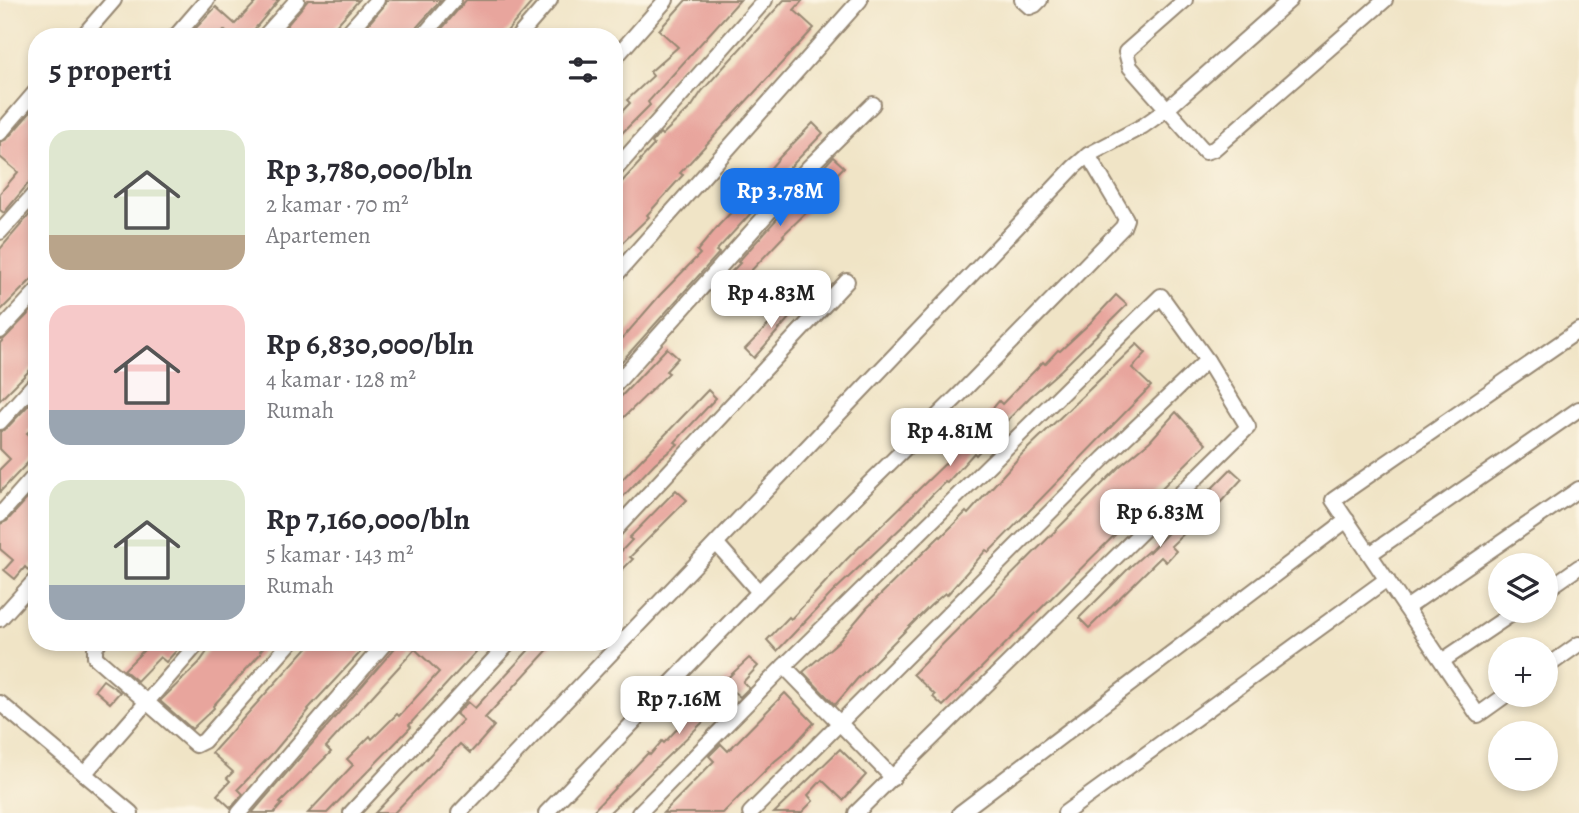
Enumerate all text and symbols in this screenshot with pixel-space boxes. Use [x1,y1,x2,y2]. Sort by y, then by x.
text: 5 properti [49,50,172,90]
icon: filters [564,51,602,89]
text: Rp 3,780,000/bln [266,149,473,189]
icon: home [105,158,189,242]
pin: Rp 3.78M [708,168,852,228]
text: Rp 3.78M [736,175,824,206]
text: 2 kamar · 70 m² [266,189,409,220]
text: Apartemen [266,220,371,251]
pin: Rp 4.83M [699,270,843,330]
text: Rp 4.83M [727,277,815,308]
text: Rp 6,830,000/bln [266,324,474,364]
icon: home [105,333,189,417]
text: 4 kamar · 128 m² [266,364,416,395]
text: Rumah [266,395,334,426]
pin: Rp 4.81M [878,408,1022,468]
text: Rp 4.81M [907,415,993,446]
pin: Rp 6.83M [1088,490,1232,549]
text: Rp 6.83M [1116,496,1204,527]
text: Rp 7,160,000/bln [266,499,470,539]
icon: home [105,508,189,592]
text: 5 kamar · 143 m² [266,539,414,570]
map controls [1488,553,1558,791]
button: layers [1488,553,1558,623]
text: Rumah [266,570,334,601]
button: + [1488,637,1558,707]
pin: Rp 7.16M [607,676,751,736]
text: Rp 7.16M [636,683,722,714]
button: − [1488,721,1558,791]

